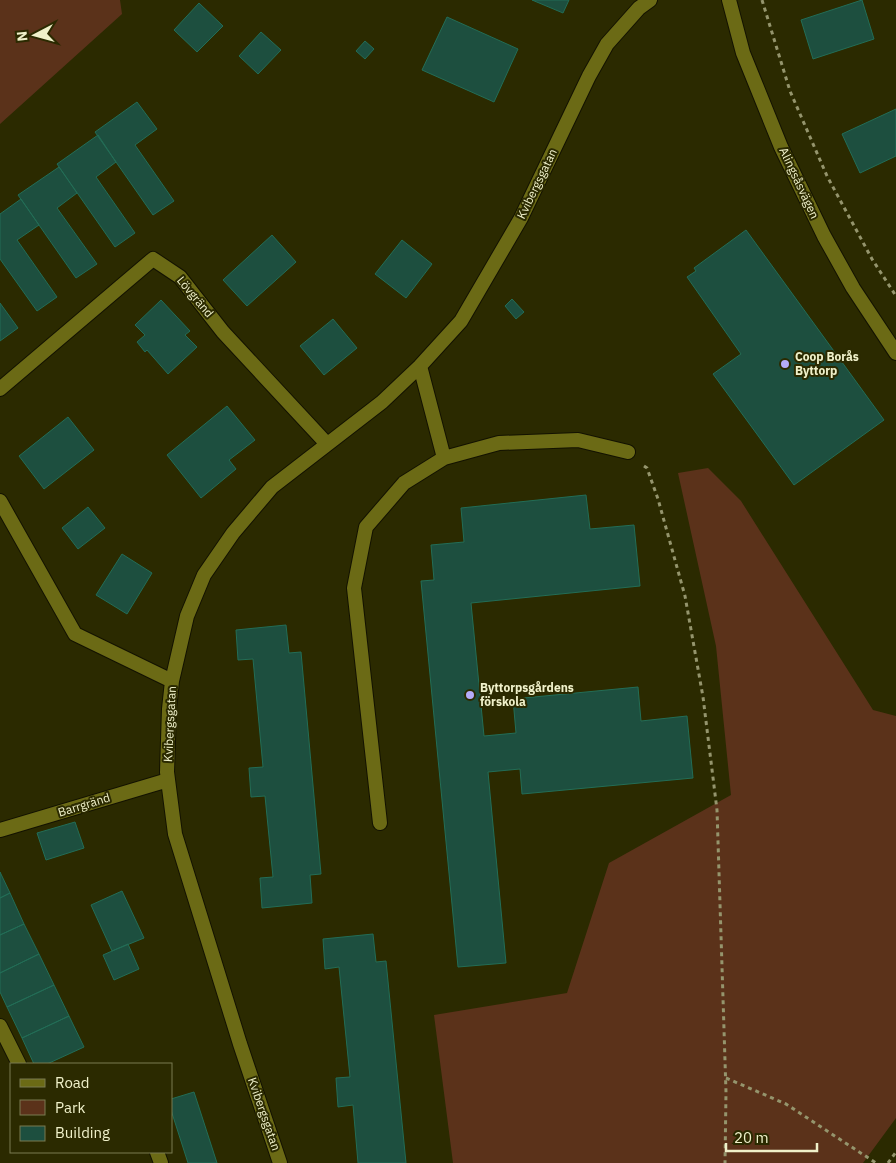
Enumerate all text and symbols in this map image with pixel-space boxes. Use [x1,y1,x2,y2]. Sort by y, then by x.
north arrow [10,10,60,60]
text: N [13,30,32,42]
street label: Alingsåsvägen [776,145,823,221]
street label: Kvibergsgatan [513,146,560,221]
street label: Lövgränd [174,273,217,320]
place label: Coop Borås Byttorp [795,349,859,378]
marker: Coop Borås Byttorp [779,358,791,370]
place label: Byttorpsgårdens förskola [480,680,574,709]
street label: Kvibergsgatan [160,685,179,762]
marker: Byttorpsgårdens förskola [464,689,476,701]
street label: Barrgränd [56,790,112,820]
legend [10,1063,172,1153]
text: Road [55,1073,90,1092]
street label: Kvibergsgatan [245,1075,284,1152]
text: Park [55,1098,85,1117]
scale bar [726,1120,817,1152]
text: Building [55,1123,110,1142]
text: 20 m [734,1128,769,1147]

